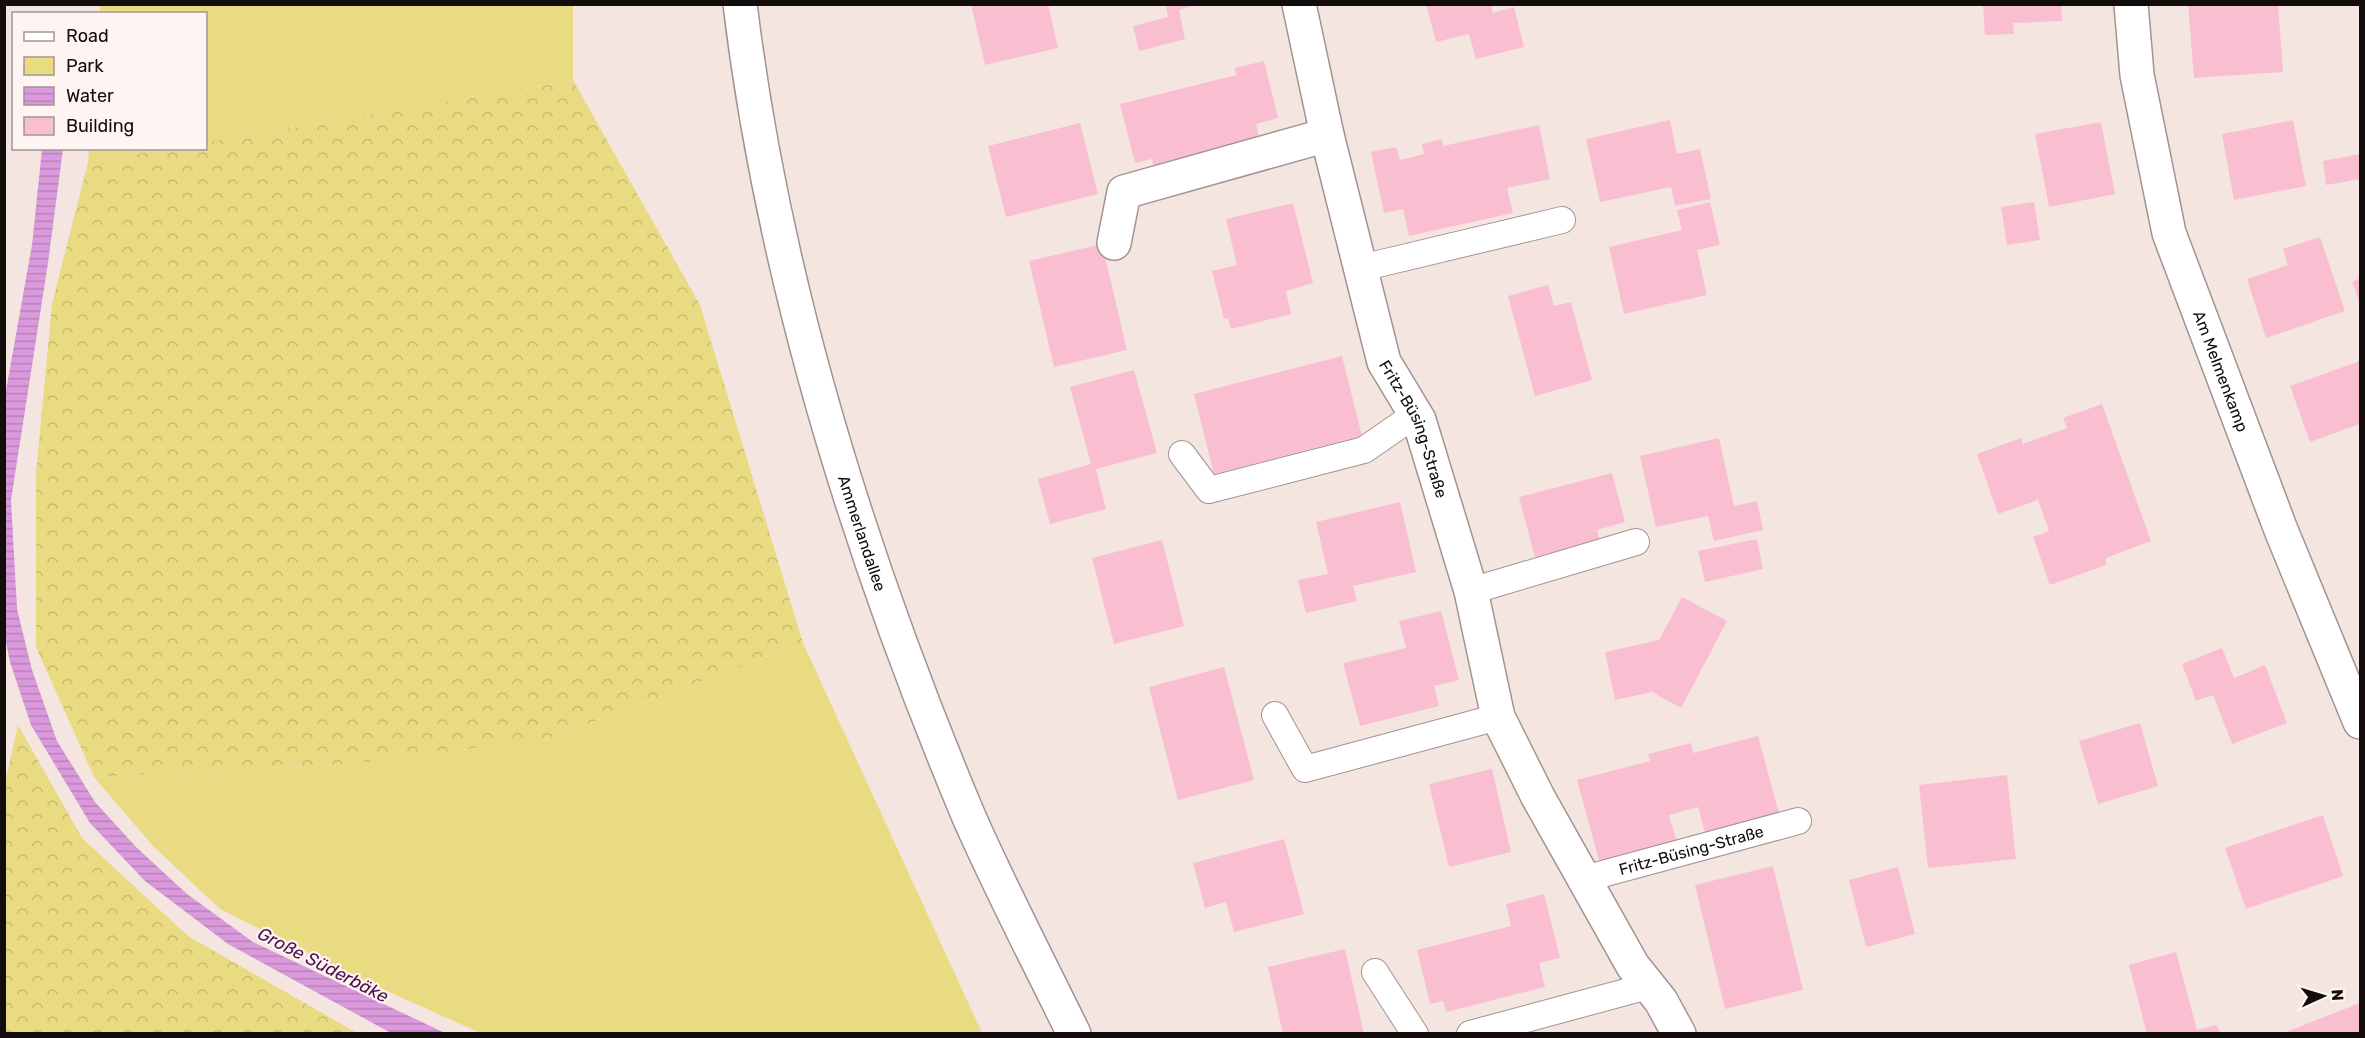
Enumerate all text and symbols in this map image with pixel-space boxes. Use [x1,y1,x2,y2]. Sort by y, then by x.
legend [12,12,207,150]
text: Road [66,25,109,47]
text: Park [66,55,104,77]
text: Water [66,85,114,107]
text: Building [66,115,134,137]
street label: Am Melmenkamp [2189,308,2252,435]
street label: Fritz-Büsing-Straße [1375,357,1451,500]
street label: Ammerlandallee [834,473,890,594]
street label: Fritz-Büsing-Straße [1617,822,1766,879]
water label: Große Süderbäke [254,922,392,1008]
north arrow [2293,966,2353,1026]
text: N [2328,989,2347,1001]

